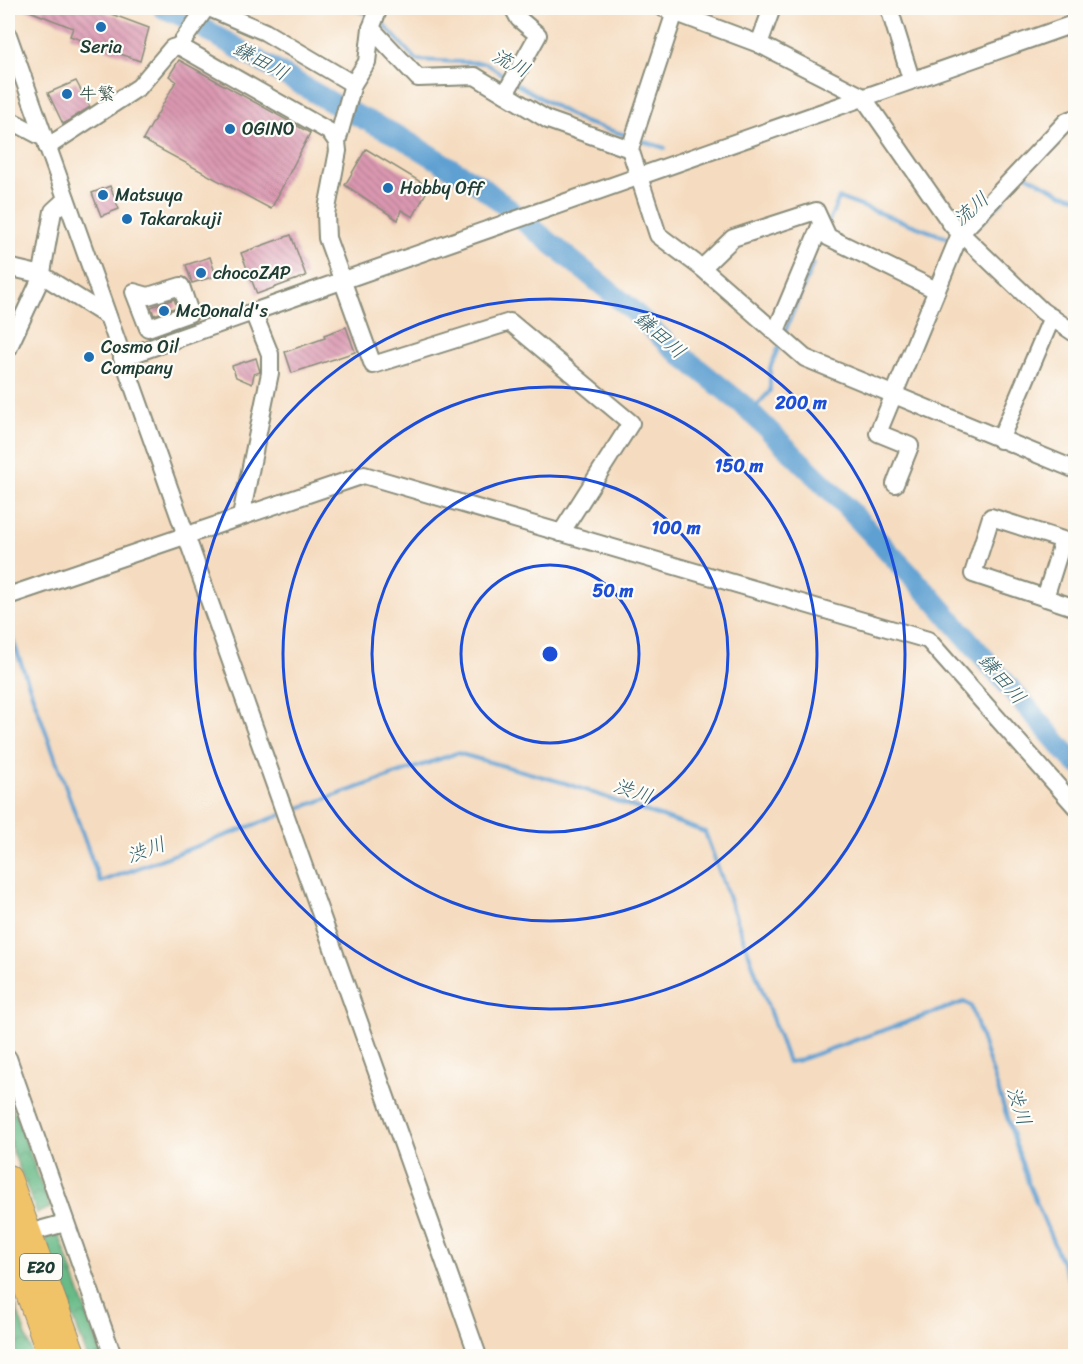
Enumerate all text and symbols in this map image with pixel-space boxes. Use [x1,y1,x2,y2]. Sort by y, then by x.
marker: Seria [94,20,108,34]
place label: Seria [80,31,122,63]
water label: 鎌田川 [226,31,296,91]
water label: 流川 [485,38,537,88]
place label: 牛繁 [79,78,115,110]
marker: 牛繁 [60,87,74,101]
place label: OGINO [242,113,295,145]
marker: OGINO [223,122,237,136]
place label: Hobby Off [400,172,486,204]
place label: Matsuya [115,179,183,211]
marker: Hobby Off [381,181,395,195]
water label: 流川 [944,183,998,235]
marker: Matsuya [96,188,110,202]
place label: Takarakuji [139,203,222,235]
marker: Takarakuji [120,212,134,226]
place label: chocoZAP [213,257,291,289]
marker: chocoZAP [194,266,208,280]
place label: McDonald's [176,295,269,327]
water label: 鎌田川 [626,302,694,368]
marker: McDonald's [157,304,171,318]
place label: Cosmo Oil Company [101,331,180,384]
marker: Cosmo Oil Company [82,350,96,364]
text: 200 m [774,387,827,419]
text: 150 m [715,450,763,482]
text: 100 m [652,512,701,544]
text: 50 m [593,575,634,607]
centre of rings [540,644,560,664]
water label: 鎌田川 [969,645,1035,713]
water label: 渋川 [608,768,658,814]
water label: 渋川 [121,827,171,873]
water label: 渋川 [996,1082,1042,1130]
road number: E20 [20,1254,62,1280]

